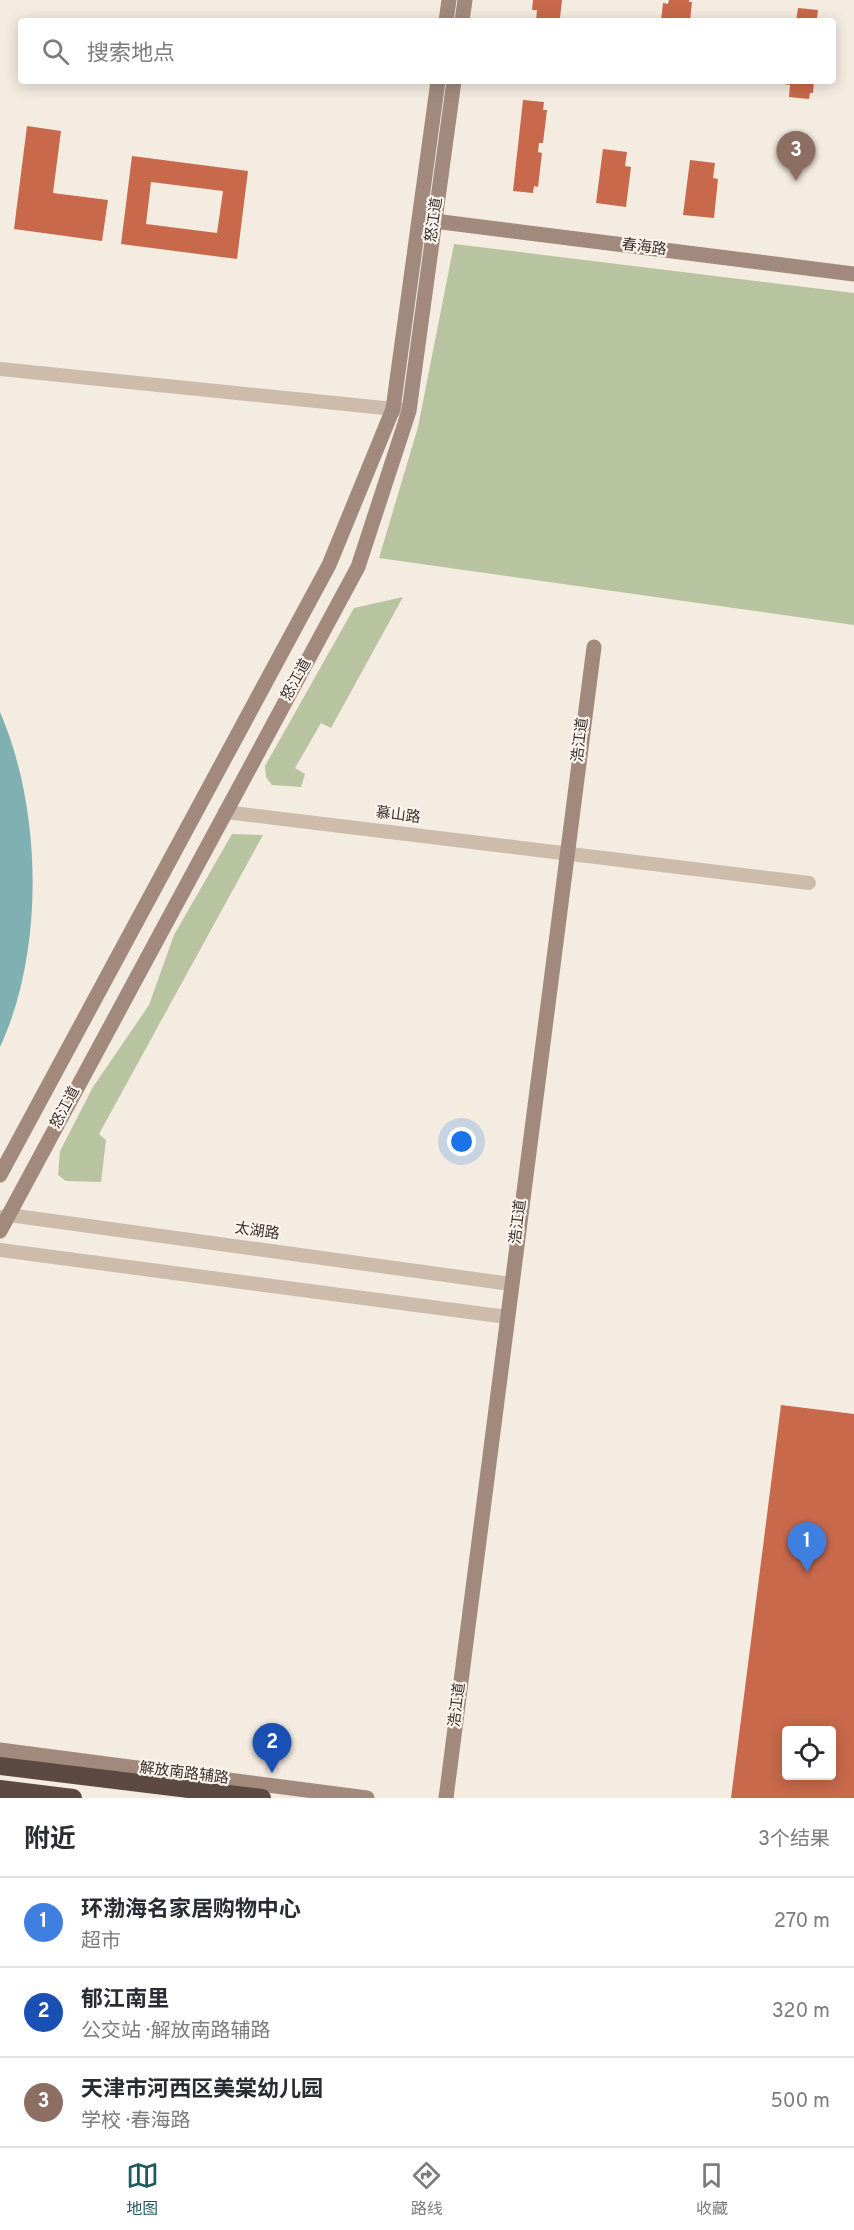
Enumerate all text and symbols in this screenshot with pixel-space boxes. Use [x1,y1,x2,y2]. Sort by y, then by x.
search box [18,18,836,84]
icon: search [39,35,72,68]
text: 搜索地点 [87,41,175,68]
pin: 3 [776,132,816,181]
street label: 怒江道 [422,196,448,244]
street label: 春海路 [621,236,667,260]
street label: 怒江道 [278,656,316,704]
street label: 浩江道 [569,717,593,763]
street label: 慕山路 [375,804,421,828]
street label: 怒江道 [47,1084,85,1132]
your location [447,1127,476,1156]
street label: 浩江道 [507,1199,531,1245]
street label: 太湖路 [233,1219,281,1245]
pin: 1 [788,1522,826,1572]
street label: 浩江道 [446,1682,470,1728]
pin: 2 [252,1724,292,1773]
map controls [782,1726,836,1780]
button: locate [782,1726,836,1780]
street label: 解放南路辅路 [138,1759,230,1789]
text: 附近 [24,1824,76,1857]
text: 3个结果 [758,1827,830,1853]
text: 环渤海名家居购物中心 [81,1897,301,1924]
text: 1 [40,1909,48,1935]
text: 270 m [774,1909,830,1935]
text: 超市 [81,1929,121,1955]
text: 郁江南里 [81,1987,169,2014]
text: 2 [37,1999,50,2025]
text: 320 m [772,1999,830,2025]
text: 公交站 · 解放南路辅路 [81,2019,270,2045]
text: 天津市河西区美棠幼儿园 [81,2077,323,2104]
text: 3 [38,2089,50,2115]
text: 500 m [770,2089,830,2115]
text: 学校 · 春海路 [81,2109,190,2135]
tab: 地图 [126,2159,159,2220]
tab: 路线 [410,2159,443,2220]
tab: 收藏 [695,2159,728,2220]

